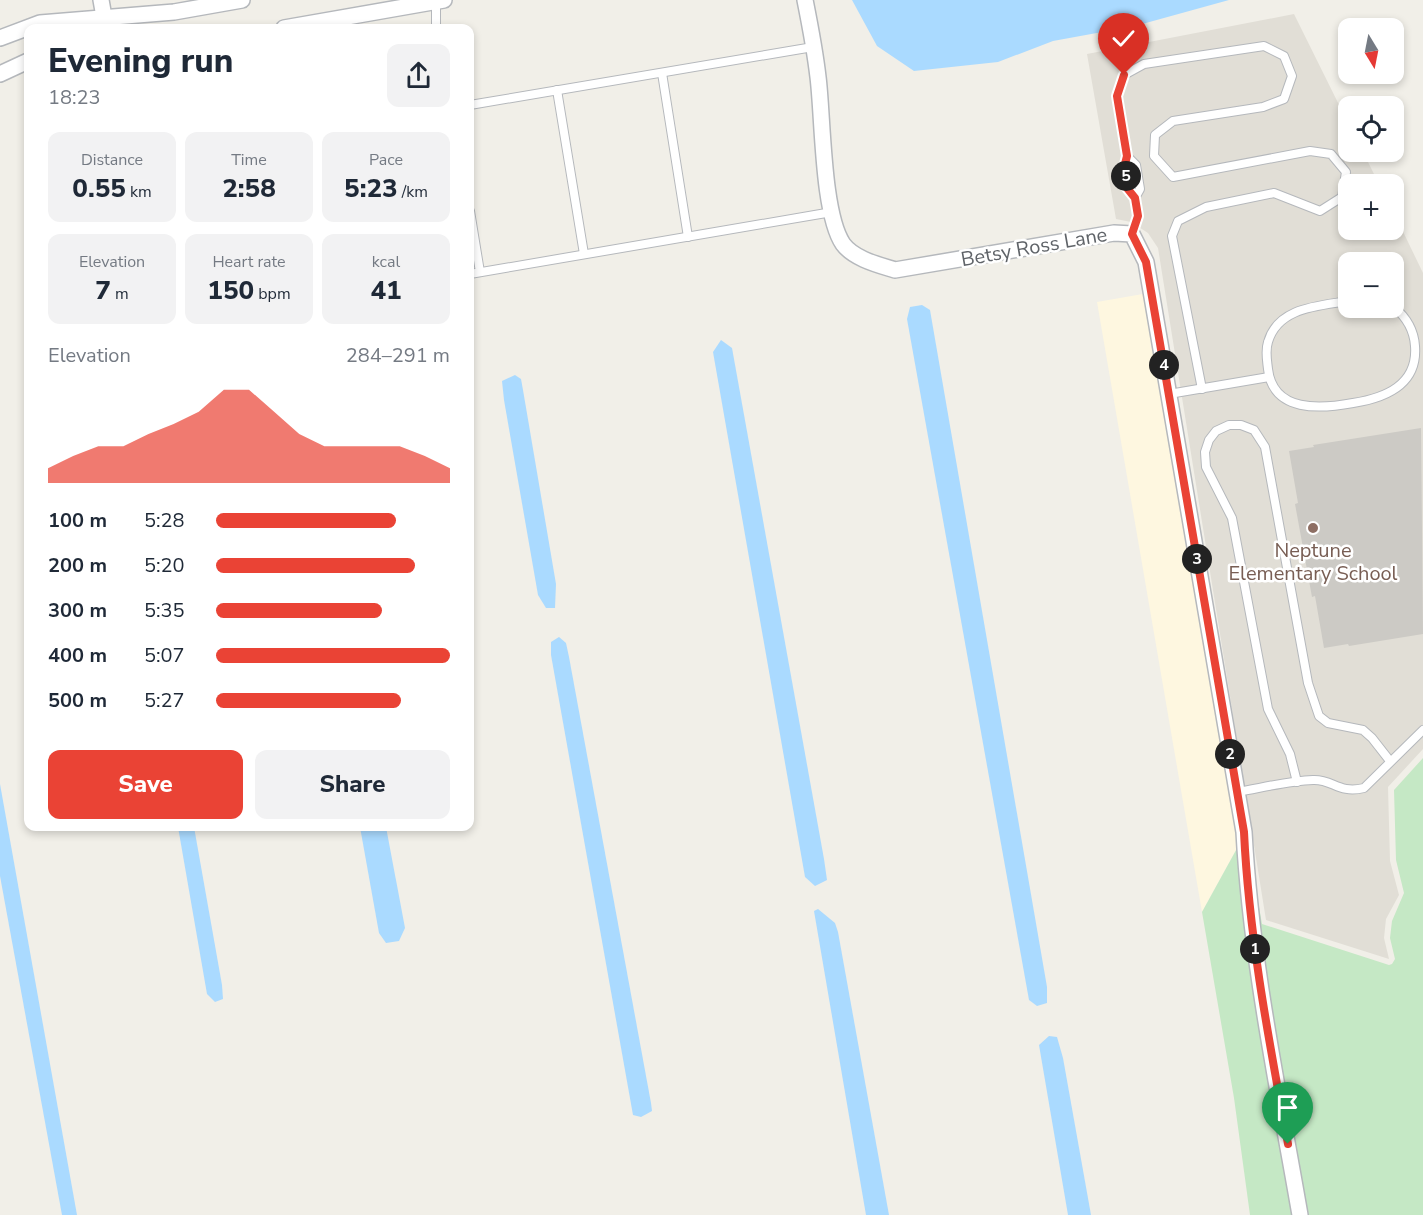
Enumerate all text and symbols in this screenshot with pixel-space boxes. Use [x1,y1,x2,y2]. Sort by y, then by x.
pin [1098,13,1149,75]
north arrow [1338,18,1404,84]
map controls [1338,18,1404,318]
icon: check [1107,22,1140,55]
text: Evening run [48,39,233,84]
button: share [387,44,450,107]
text: 18:23 [48,84,101,111]
button: locate [1338,96,1404,162]
text: Distance [81,149,143,171]
text: Time [231,149,267,171]
text: Pace [369,149,403,171]
pin: 5 [1111,161,1141,191]
text: 5 [1121,165,1131,187]
text: 0.55 [72,171,126,206]
text: 2:58 [222,171,276,206]
text: 5:23 [344,171,398,206]
button: + [1338,174,1404,240]
text: km [126,181,152,203]
text: /km [398,181,428,203]
street label: Betsy Ross Lane [959,221,1109,273]
text: Elevation [79,251,145,273]
text: Heart rate [212,251,286,273]
text: kcal [372,251,400,273]
button: − [1338,252,1404,318]
text: 7 [95,273,111,308]
text: 150 [207,273,254,308]
text: 41 [370,273,402,308]
text: m [111,283,129,305]
text: bpm [254,283,291,305]
text: Elevation [48,342,131,369]
text: 284–291 m [346,342,450,369]
pin: 4 [1149,350,1179,380]
text: 4 [1159,354,1169,376]
text: 100 m [48,507,107,534]
text: 5:28 [144,507,185,534]
marker: Neptune Elementary School [1306,521,1320,535]
place label: Neptune Elementary School [1228,537,1398,587]
pin: 3 [1182,544,1212,574]
text: 3 [1192,548,1202,570]
text: 200 m [48,552,107,579]
text: 5:20 [144,552,185,579]
text: 300 m [48,597,107,624]
text: 5:35 [144,597,185,624]
text: 400 m [48,642,107,669]
text: 5:07 [144,642,185,669]
text: 500 m [48,687,107,714]
text: 5:27 [144,687,185,714]
pin: 2 [1215,739,1245,769]
text: 2 [1225,743,1235,765]
button: Save [48,750,243,819]
button: Share [255,750,450,819]
pin: 1 [1240,934,1270,964]
text: 1 [1250,938,1260,960]
pin [1262,1082,1313,1144]
icon: arrive [1271,1091,1304,1124]

